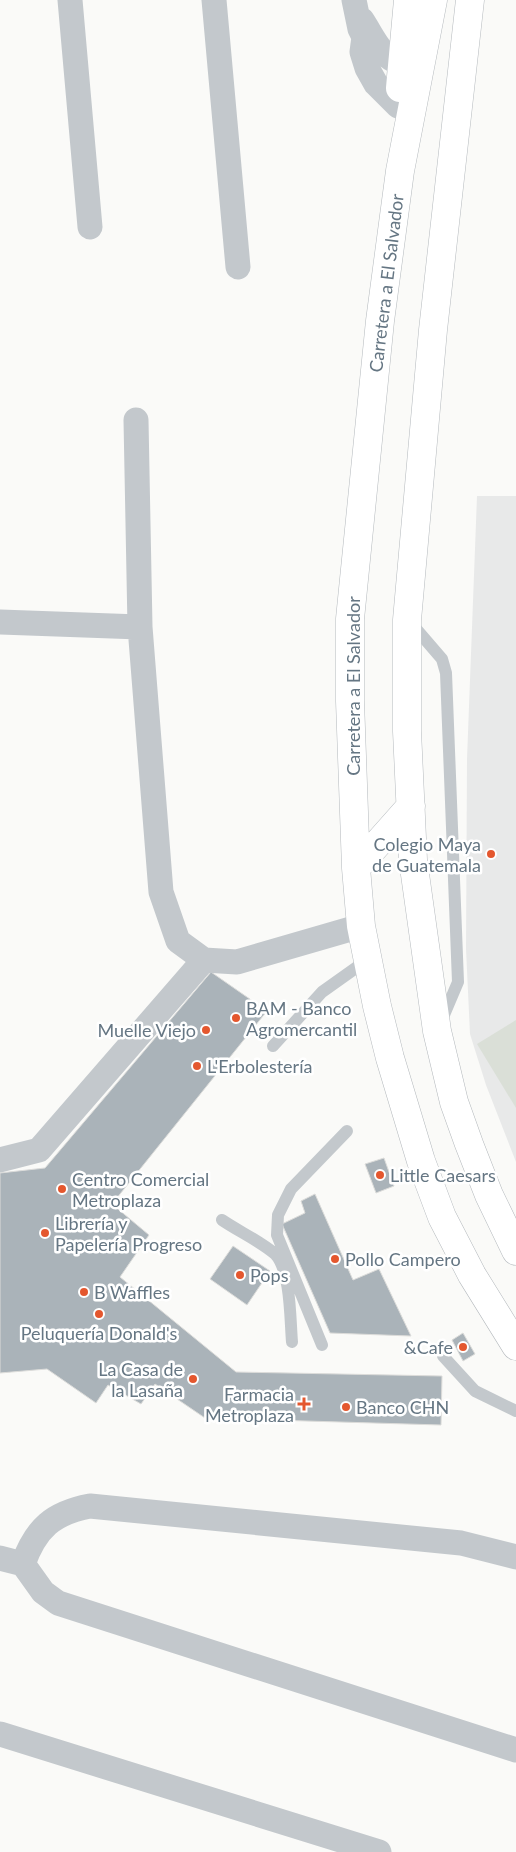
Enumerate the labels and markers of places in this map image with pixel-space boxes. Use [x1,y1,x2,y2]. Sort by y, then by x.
place label: Colegio Maya de Guatemala [372,833,481,876]
marker: Colegio Maya de Guatemala [485,848,497,860]
place label: BAM - Banco Agromercantil [246,997,357,1040]
marker: BAM - Banco Agromercantil [230,1012,242,1024]
place label: Muelle Viejo [97,1019,196,1041]
marker: Muelle Viejo [200,1024,212,1036]
place label: L'Erbolestería [207,1055,312,1077]
marker: L'Erbolestería [191,1060,203,1072]
place label: Little Caesars [390,1164,496,1186]
place label: Centro Comercial Metroplaza [72,1168,209,1211]
marker: Little Caesars [374,1169,386,1181]
marker: Centro Comercial Metroplaza [56,1183,68,1195]
place label: Librería y Papelería Progreso [55,1212,202,1255]
marker: Librería y Papelería Progreso [39,1227,51,1239]
place label: Pollo Campero [345,1248,461,1270]
marker: Pollo Campero [329,1253,341,1265]
place label: Pops [250,1264,289,1286]
marker: Pops [234,1269,246,1281]
place label: B Waffles [94,1281,170,1303]
marker: B Waffles [78,1286,90,1298]
marker: Peluquería Donald's [93,1308,105,1320]
place label: Peluquería Donald's [21,1322,177,1344]
place label: &Cafe [404,1336,453,1358]
marker: &Cafe [457,1341,469,1353]
place label: La Casa de la Lasaña [98,1358,183,1401]
marker: La Casa de la Lasaña [187,1373,199,1385]
place label: Farmacia Metroplaza [205,1383,294,1426]
place label: Banco CHN [356,1396,449,1418]
marker: Farmacia Metroplaza [298,1398,310,1410]
marker: Banco CHN [340,1401,352,1413]

